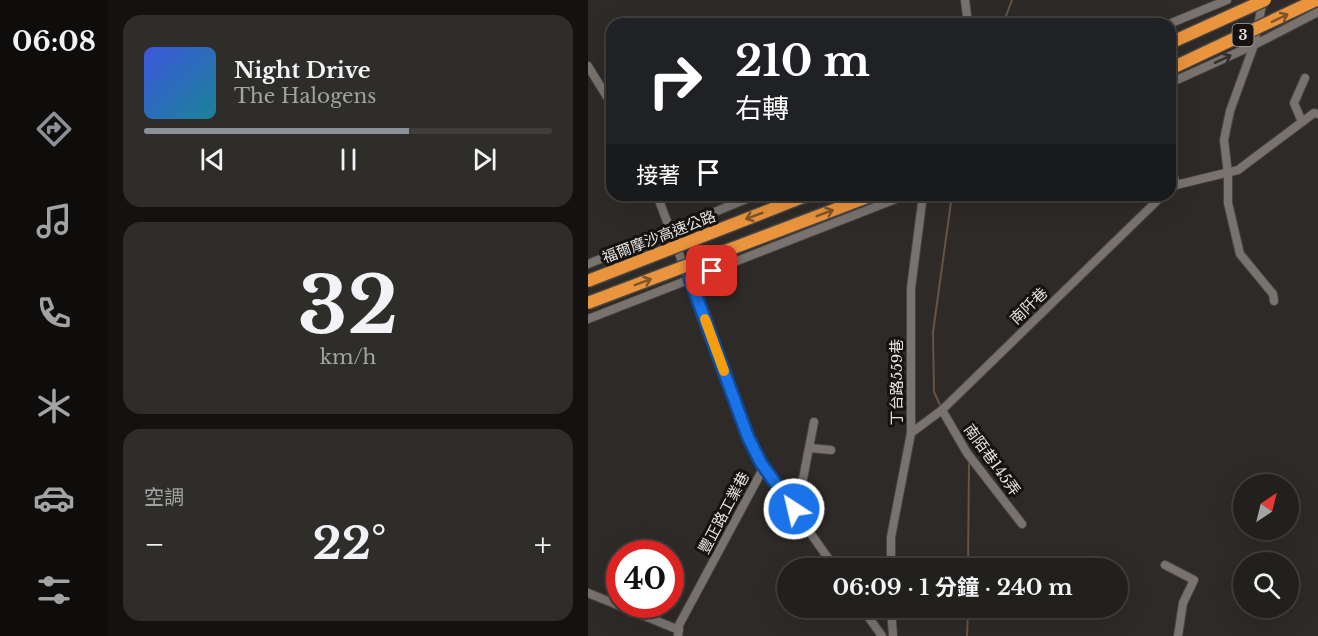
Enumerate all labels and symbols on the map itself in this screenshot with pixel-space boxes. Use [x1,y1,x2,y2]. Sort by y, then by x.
one-way arrow [1271,12,1289,23]
road number: 3 [1232,24,1254,46]
one-way arrow [1214,53,1232,64]
street label: 福爾摩沙高速公路 [599,206,718,267]
one-way arrow [815,207,834,218]
one-way arrow [745,212,764,223]
pin [686,245,737,296]
one-way arrow [633,276,651,287]
street label: 南阡巷 [1006,283,1051,328]
street label: 丁台路559巷 [887,339,906,425]
street label: 南陌巷145弄 [960,420,1025,499]
street label: 豐正路工業巷 [694,469,753,557]
north arrow [1233,474,1299,540]
position arrow [762,477,826,541]
speed limit sign: 40 [606,540,684,618]

